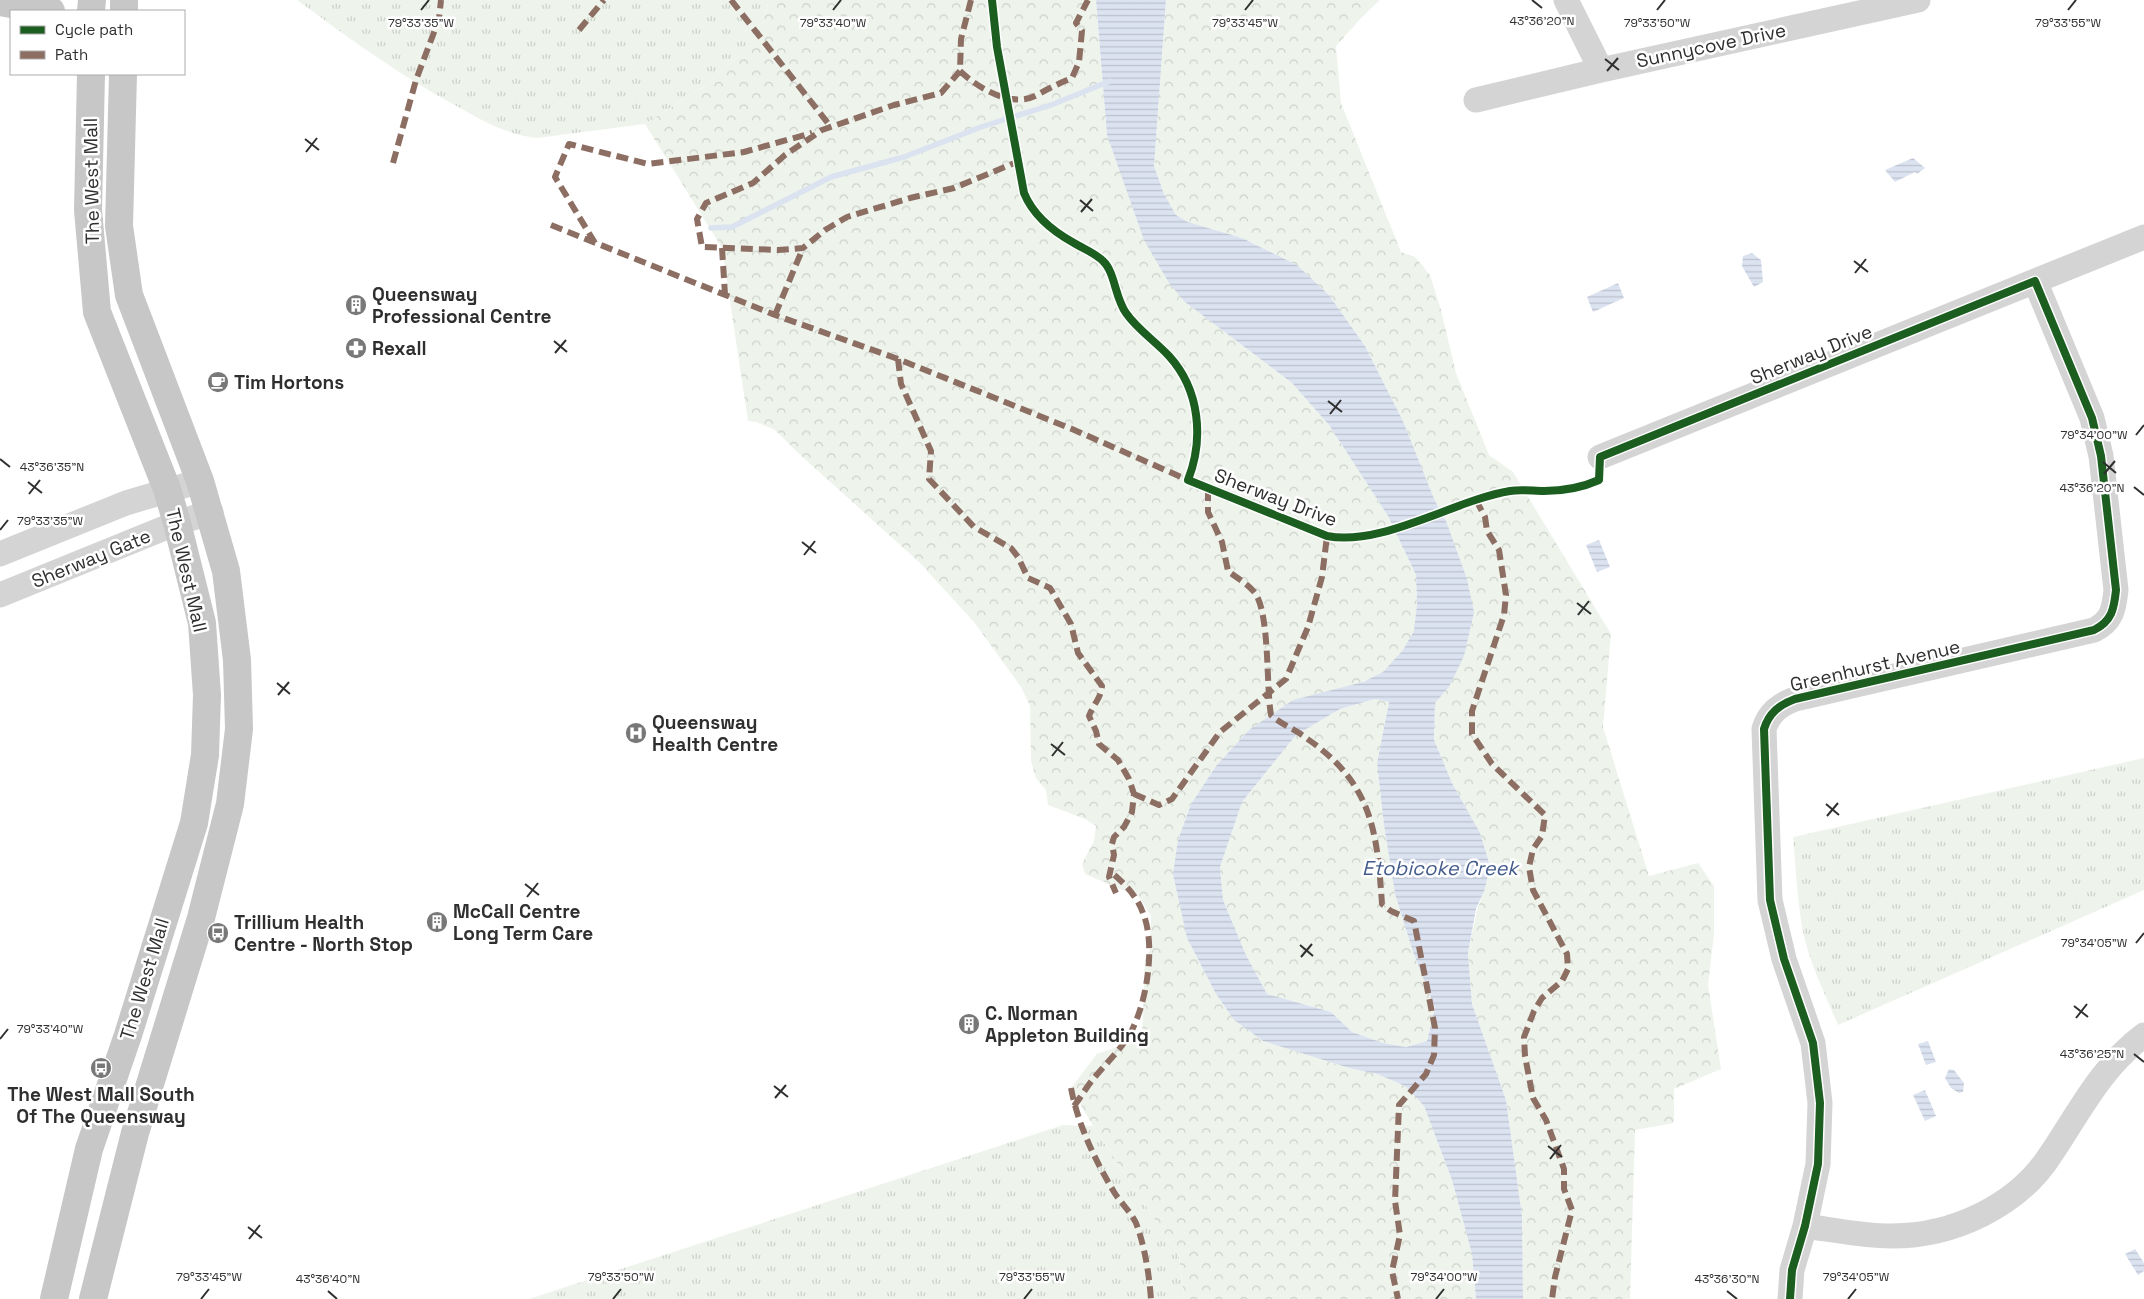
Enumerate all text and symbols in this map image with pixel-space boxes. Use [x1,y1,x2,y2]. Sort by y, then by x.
legend [10,10,185,75]
text: 43°36'20"N [1510,13,1574,29]
text: 79°33'35"W [388,15,455,31]
text: 79°33'40"W [800,15,867,31]
text: 79°33'45"W [1212,15,1278,31]
text: 79°33'50"W [1624,15,1691,31]
text: 79°33'55"W [2035,15,2102,31]
street label: Sunnycove Drive [1634,17,1788,74]
text: Cycle path [55,20,133,39]
text: Path [55,45,88,64]
street label: The West Mall [78,118,105,244]
place label: Queensway Professional Centre [372,282,552,329]
building icon: Queensway Professional Centre [344,293,368,317]
street label: Sherway Drive [1746,319,1876,390]
pharmacy icon: Rexall [344,336,368,360]
place label: Rexall [372,336,427,361]
cafe icon: Tim Hortons [206,370,230,394]
place label: Tim Hortons [234,370,344,395]
text: 79°34'00"W [2061,427,2128,443]
text: 43°36'35"N [20,459,84,475]
street label: Sherway Drive [1211,463,1341,532]
text: 43°36'20"N [2060,480,2124,496]
street label: The West Mall [160,506,213,635]
text: 79°33'35"W [17,513,84,529]
street label: Sherway Gate [28,523,154,594]
street label: Greenhurst Avenue [1788,634,1963,697]
place label: Queensway Health Centre [652,710,778,757]
hospital icon: Queensway Health Centre [624,721,648,745]
water label: Etobicoke Creek [1362,855,1520,881]
place label: McCall Centre Long Term Care [453,899,593,946]
place label: Trillium Health Centre - North Stop [234,910,413,957]
building icon: McCall Centre Long Term Care [425,910,449,934]
street label: The West Mall [114,915,175,1043]
bus stop icon: Trillium Health Centre - North Stop [206,921,230,945]
text: 79°34'05"W [2061,935,2128,951]
place label: C. Norman Appleton Building [985,1001,1149,1048]
building icon: C. Norman Appleton Building [957,1012,981,1036]
text: 79°33'40"W [17,1021,84,1037]
text: 43°36'25"N [2060,1046,2124,1062]
bus stop icon: The West Mall South Of The Queensway [89,1056,113,1080]
place label: The West Mall South Of The Queensway [7,1082,195,1129]
text: 79°33'45"W [176,1269,242,1285]
text: 79°33'50"W [588,1269,655,1285]
text: 79°33'55"W [999,1269,1066,1285]
text: 79°34'00"W [1411,1269,1478,1285]
text: 79°34'05"W [1823,1269,1890,1285]
text: 43°36'40"N [296,1271,360,1287]
text: 43°36'30"N [1695,1271,1759,1287]

